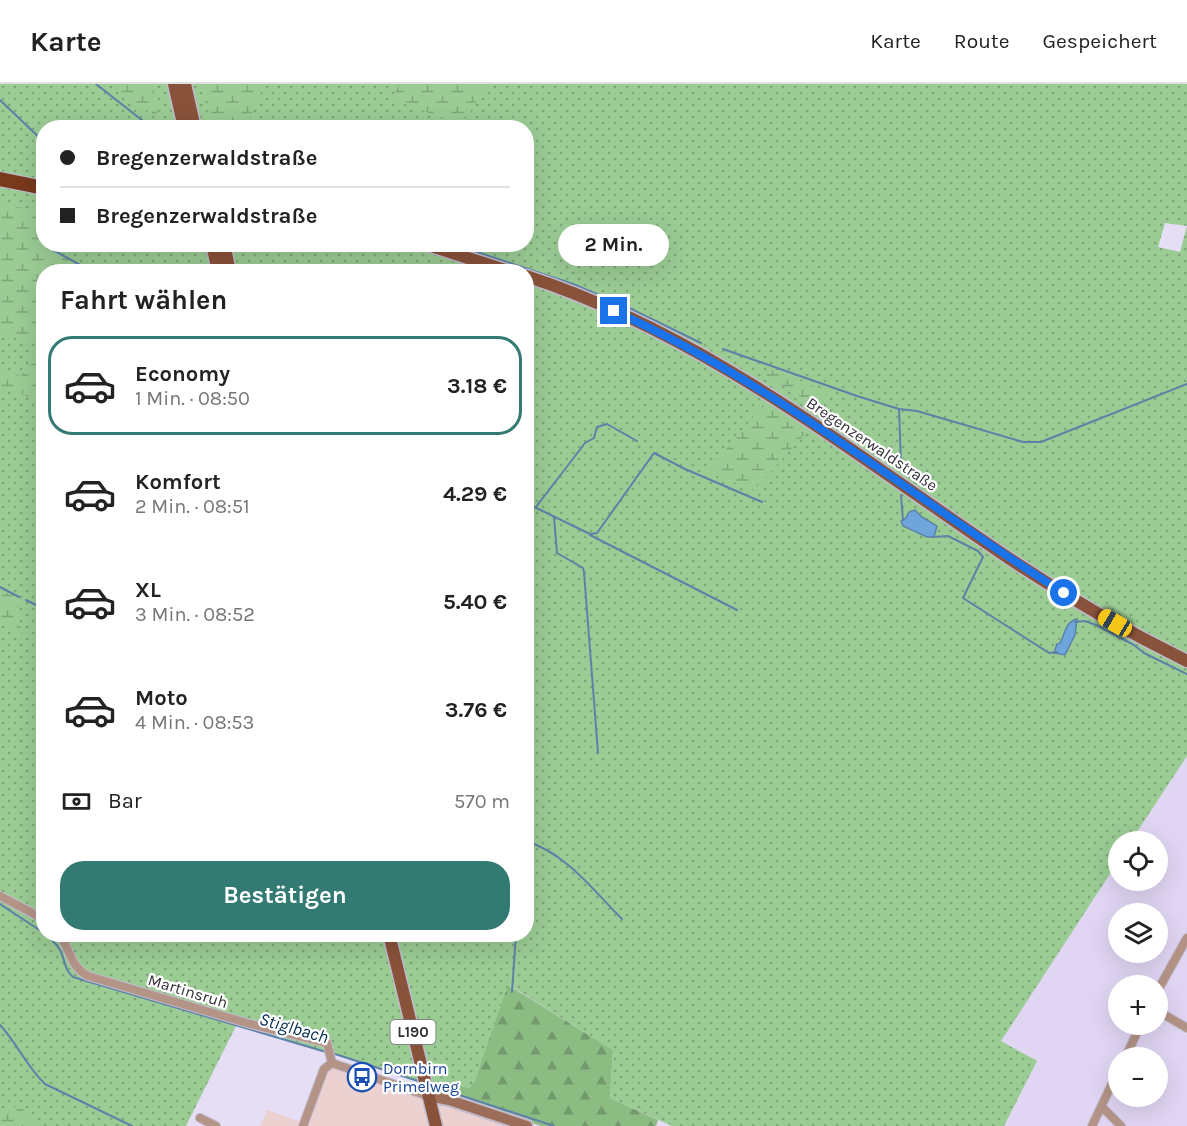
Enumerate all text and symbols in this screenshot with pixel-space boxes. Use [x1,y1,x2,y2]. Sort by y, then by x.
text: Karte [30,25,102,58]
text: Karte [870,29,921,53]
text: Route [954,29,1010,53]
text: Gespeichert [1043,29,1157,53]
text: Bregenzerwaldstraße [96,145,317,171]
text: Bregenzerwaldstraße [96,203,317,229]
callout: 2 Min. [558,224,670,266]
text: 2 Min. [585,233,642,256]
text: Fahrt wählen [60,284,227,316]
route end [600,297,627,324]
icon: car [63,359,117,413]
text: Economy [135,361,230,387]
text: 3.18 € [447,373,507,399]
text: 1 Min. · 08:50 [135,387,250,410]
street label: Bregenzerwaldstraße [803,393,941,495]
icon: car [63,467,117,521]
text: Komfort [135,469,221,495]
text: 4.29 € [443,481,507,507]
text: 2 Min. · 08:51 [135,495,250,518]
icon: car [63,575,117,629]
text: XL [135,577,161,603]
route start [1050,579,1077,606]
text: 5.40 € [443,589,507,615]
text: 3 Min. · 08:52 [135,603,255,626]
car [1095,606,1135,640]
icon: car [63,683,117,737]
text: Moto [135,685,188,711]
text: 3.76 € [445,697,507,723]
text: 4 Min. · 08:53 [135,711,254,734]
icon: cash [60,785,93,818]
text: Bar [108,788,142,814]
text: 570 m [454,790,510,813]
map controls [1108,831,1168,1107]
button: locate [1108,831,1168,891]
button: Bestätigen [60,861,510,930]
button: layers [1108,903,1168,963]
street label: Martinsruh [146,970,230,1012]
button: + [1108,975,1168,1035]
water label: Stiglbach [257,1008,331,1048]
road number: L190 [390,1020,436,1044]
button: − [1108,1047,1168,1107]
place label: Dornbirn Primelweg [383,1059,459,1096]
bus stop icon: Dornbirn Primelweg [346,1061,378,1093]

